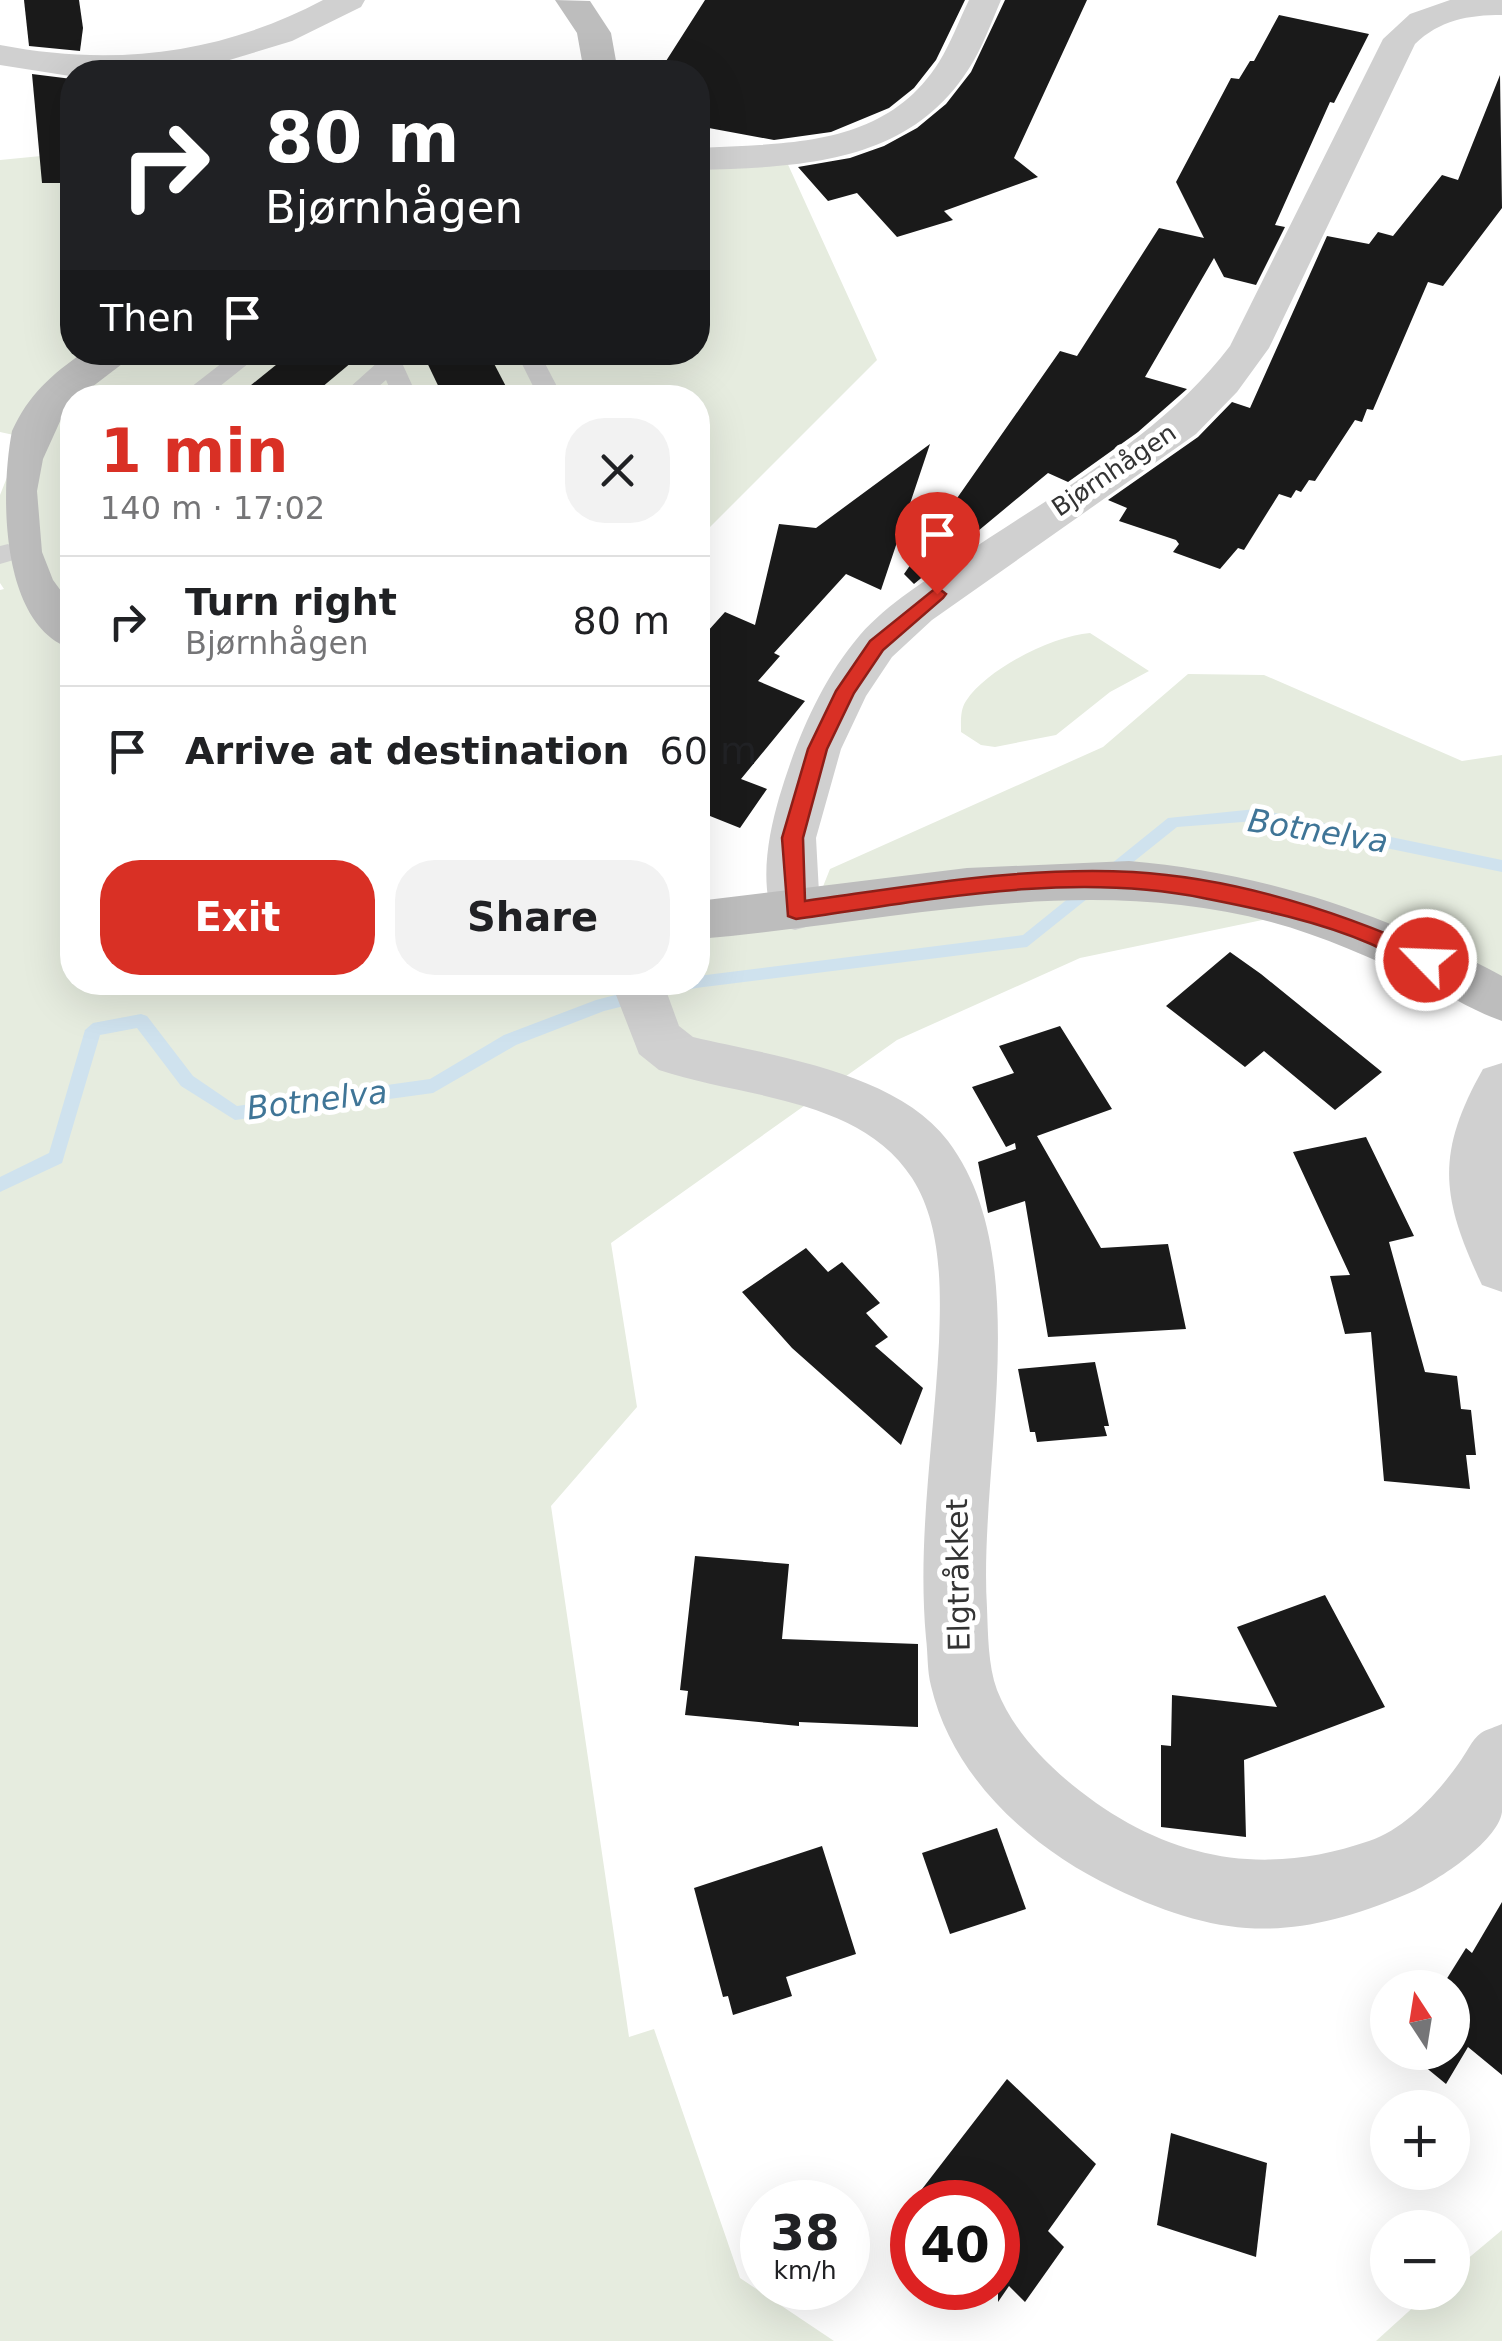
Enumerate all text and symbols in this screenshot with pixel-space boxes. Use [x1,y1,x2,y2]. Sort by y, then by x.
text: 80 m [265,97,460,179]
icon: right [100,100,230,230]
text: Bjørnhågen [265,181,523,234]
icon: arrive [215,290,270,345]
text: Then [100,296,195,340]
text: 1 min [100,416,288,486]
button: close [565,418,670,523]
street label: Bjørnhågen [1046,418,1182,522]
text: 140 m · 17:02 [100,489,325,527]
pin [895,492,980,595]
icon: arrive [910,507,965,562]
text: Turn right [185,580,397,624]
icon: right [100,594,155,649]
text: 80 m [573,599,670,643]
text: Bjørnhågen [185,624,368,662]
icon: arrive [100,724,155,779]
text: Arrive at destination [185,729,630,773]
text: 60 m [660,729,757,773]
water label: Botnelva [1245,801,1391,861]
button: Exit [100,860,375,975]
button: Share [395,860,670,975]
position arrow [1374,908,1478,1012]
water label: Botnelva [244,1073,390,1127]
street label: Elgtråkket [939,1498,977,1652]
north arrow [1370,1970,1470,2070]
map controls [1370,1970,1470,2310]
button: + [1370,2090,1470,2190]
speed limit sign: 40 [890,2180,1020,2310]
text: 38 [770,2204,840,2262]
button: − [1370,2210,1470,2310]
text: km/h [773,2256,837,2285]

